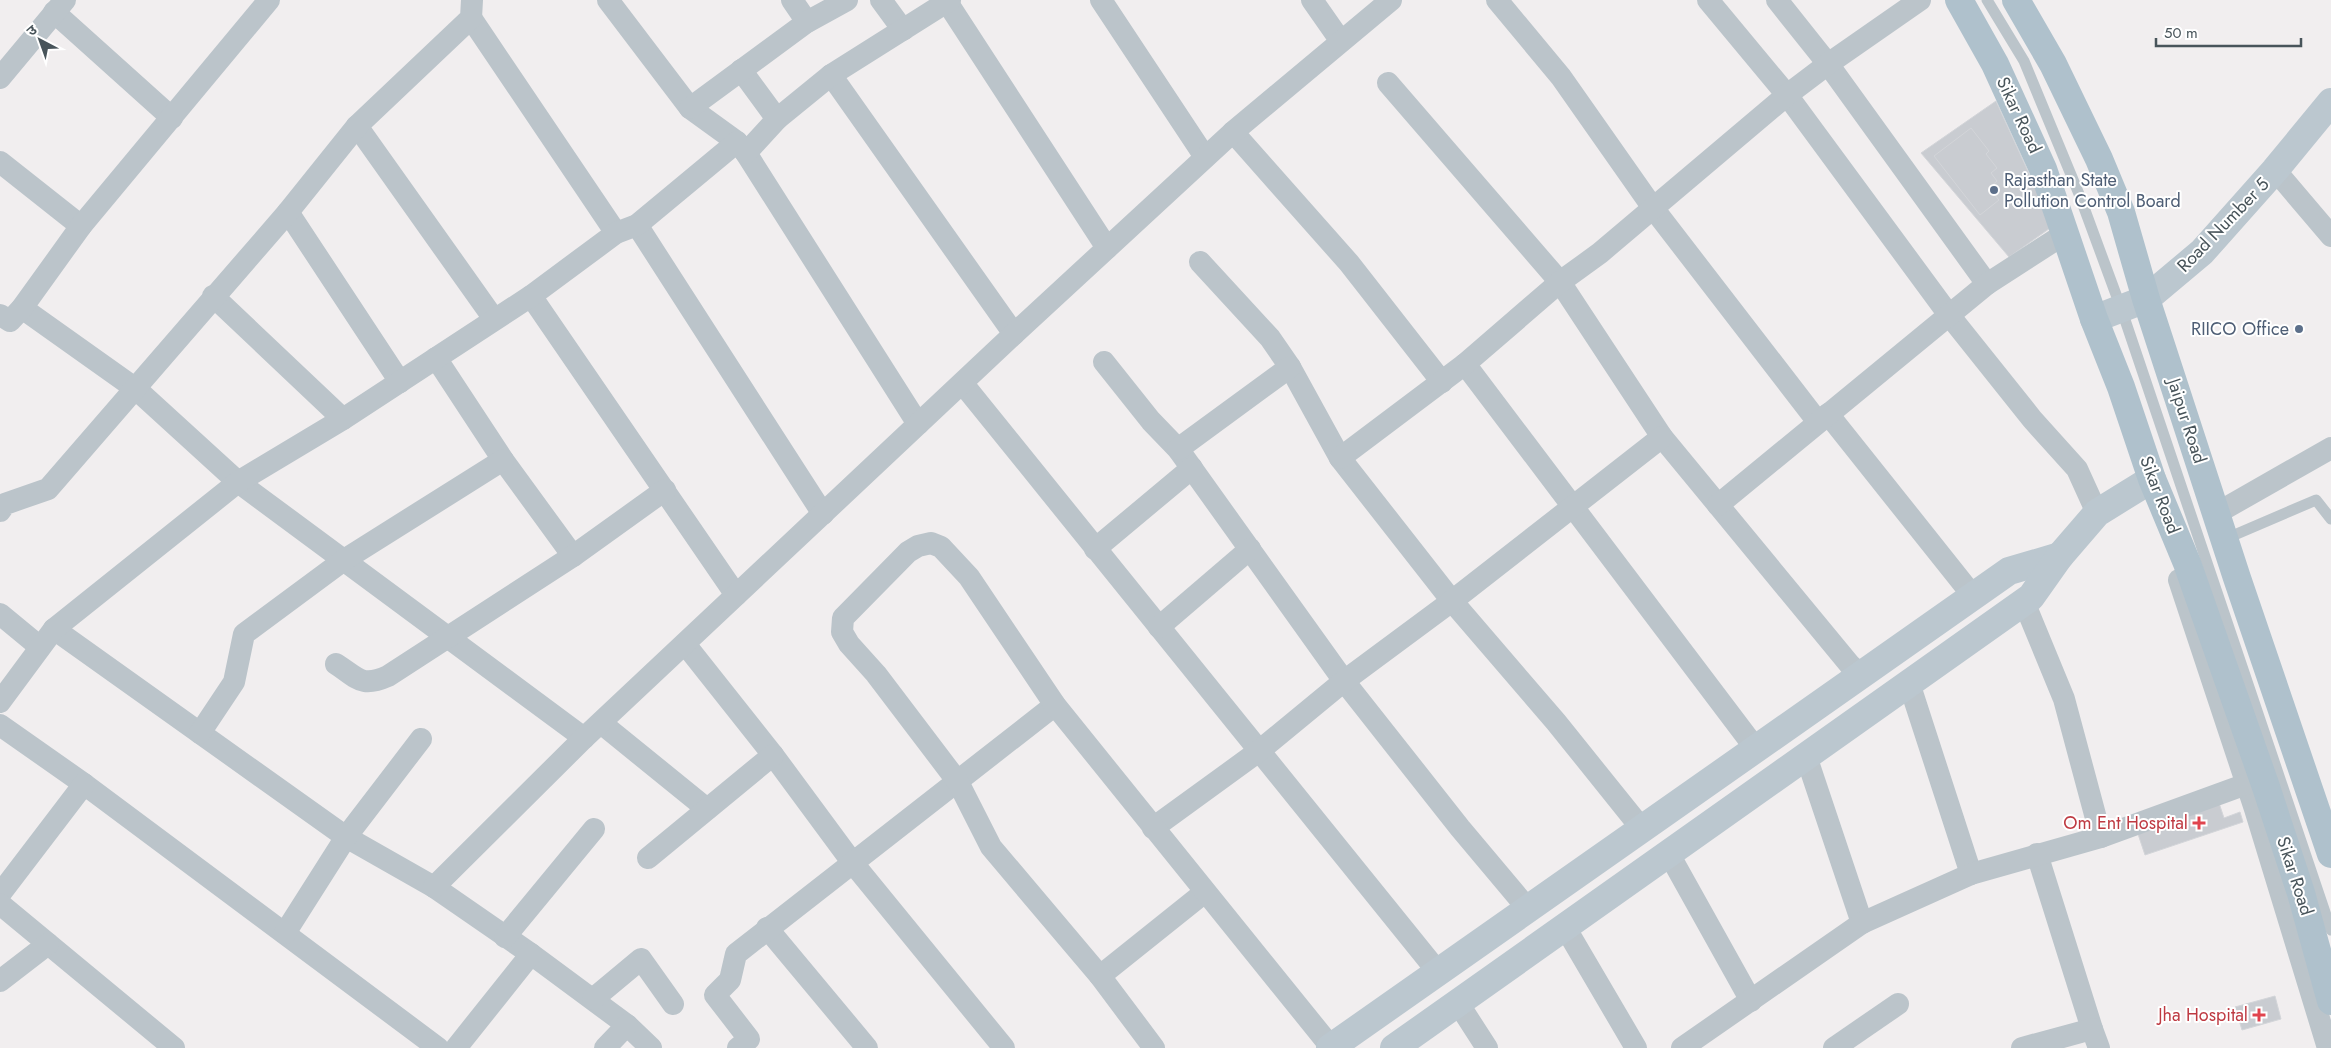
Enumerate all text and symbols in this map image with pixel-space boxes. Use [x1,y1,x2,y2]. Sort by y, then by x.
north arrow [15,15,65,65]
scale bar [2156,15,2301,47]
text: उ [22,19,42,40]
text: 50 m [2164,22,2198,44]
street label: Sikar Road [1990,73,2048,157]
place label: Rajasthan State Pollution Control Board [2004,167,2181,214]
street label: Road Number 5 [2171,172,2275,278]
marker: Rajasthan State Pollution Control Board [1988,184,2000,196]
place label: RIICO Office [2191,316,2289,342]
marker: RIICO Office [2293,323,2305,335]
street label: Jaipur Road [2160,373,2213,467]
street label: Sikar Road [2133,452,2187,538]
place label: Om Ent Hospital [2063,810,2188,836]
marker: Om Ent Hospital [2192,816,2206,830]
street label: Sikar Road [2270,833,2320,919]
place label: Jha Hospital [2156,1002,2248,1028]
marker: Jha Hospital [2252,1008,2266,1022]

